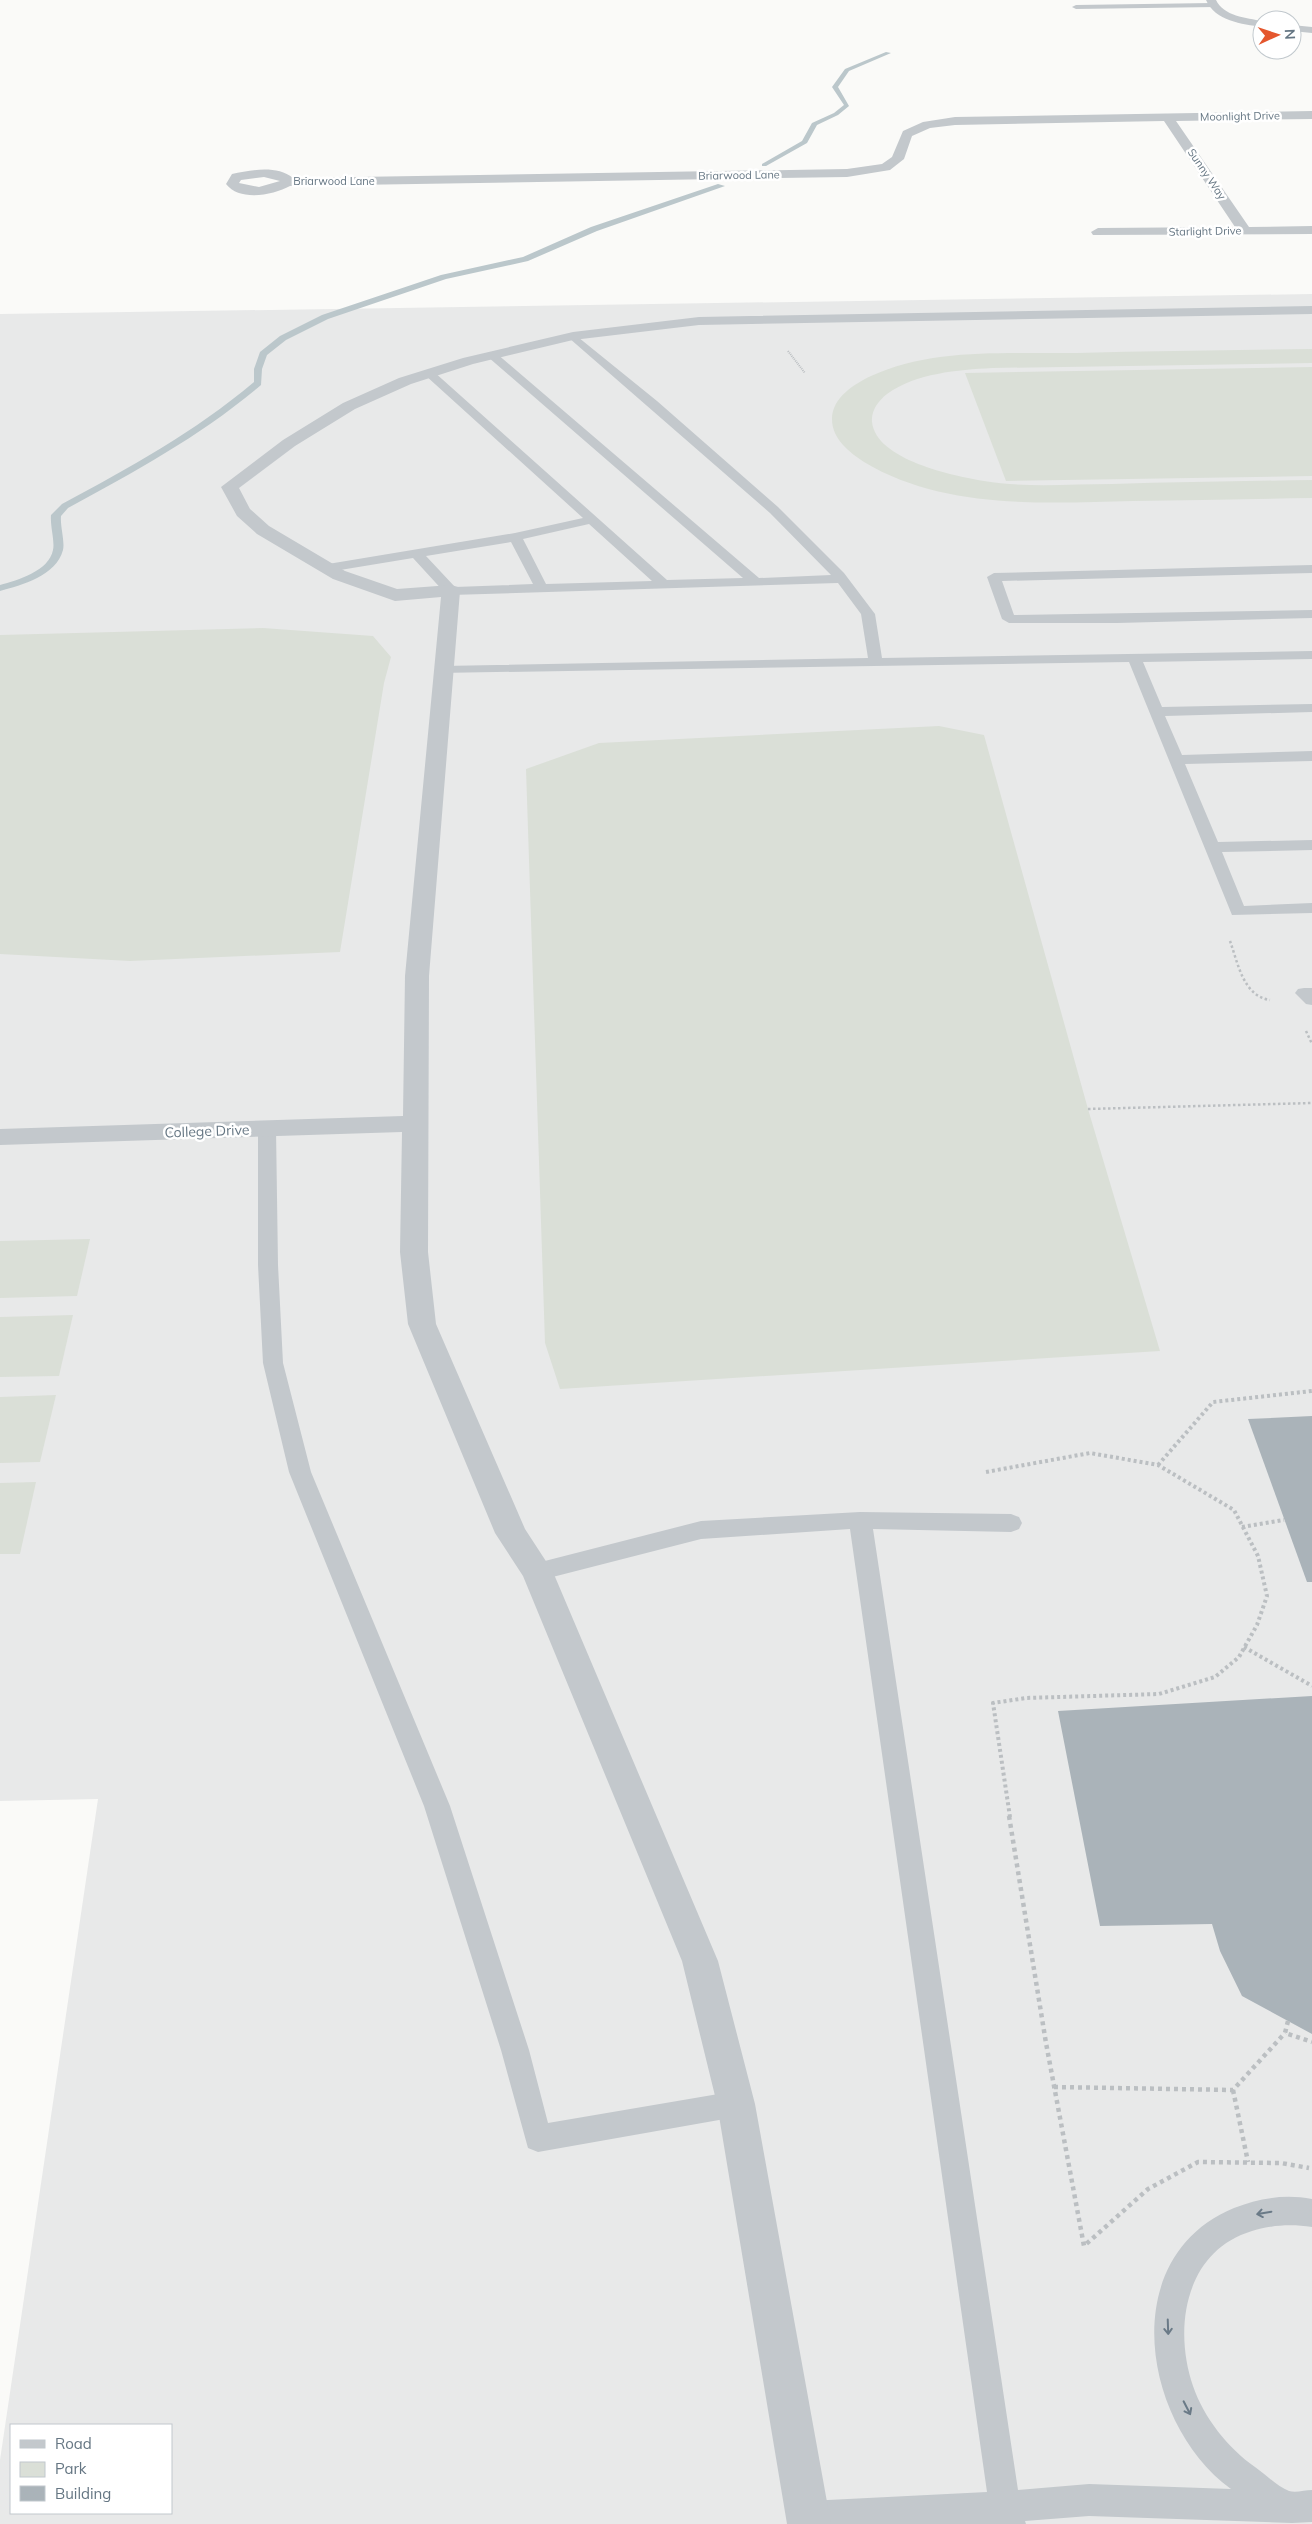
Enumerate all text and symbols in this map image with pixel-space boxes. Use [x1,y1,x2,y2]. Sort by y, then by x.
north arrow [1252,10,1302,60]
text: N [1281,29,1299,40]
street label: Moonlight Drive [1200,108,1280,124]
street label: Sunny Way [1185,146,1229,202]
street label: Briarwood Lane [698,167,780,183]
street label: Briarwood Lane [293,174,375,188]
street label: Starlight Drive [1168,223,1242,239]
street label: College Drive [164,1121,250,1141]
one-way arrow [1256,2208,1272,2218]
one-way arrow [1164,2318,1173,2334]
one-way arrow [1182,2401,1192,2416]
legend [10,2424,172,2514]
text: Road [55,2434,92,2453]
text: Park [55,2459,87,2478]
text: Building [55,2484,111,2503]

